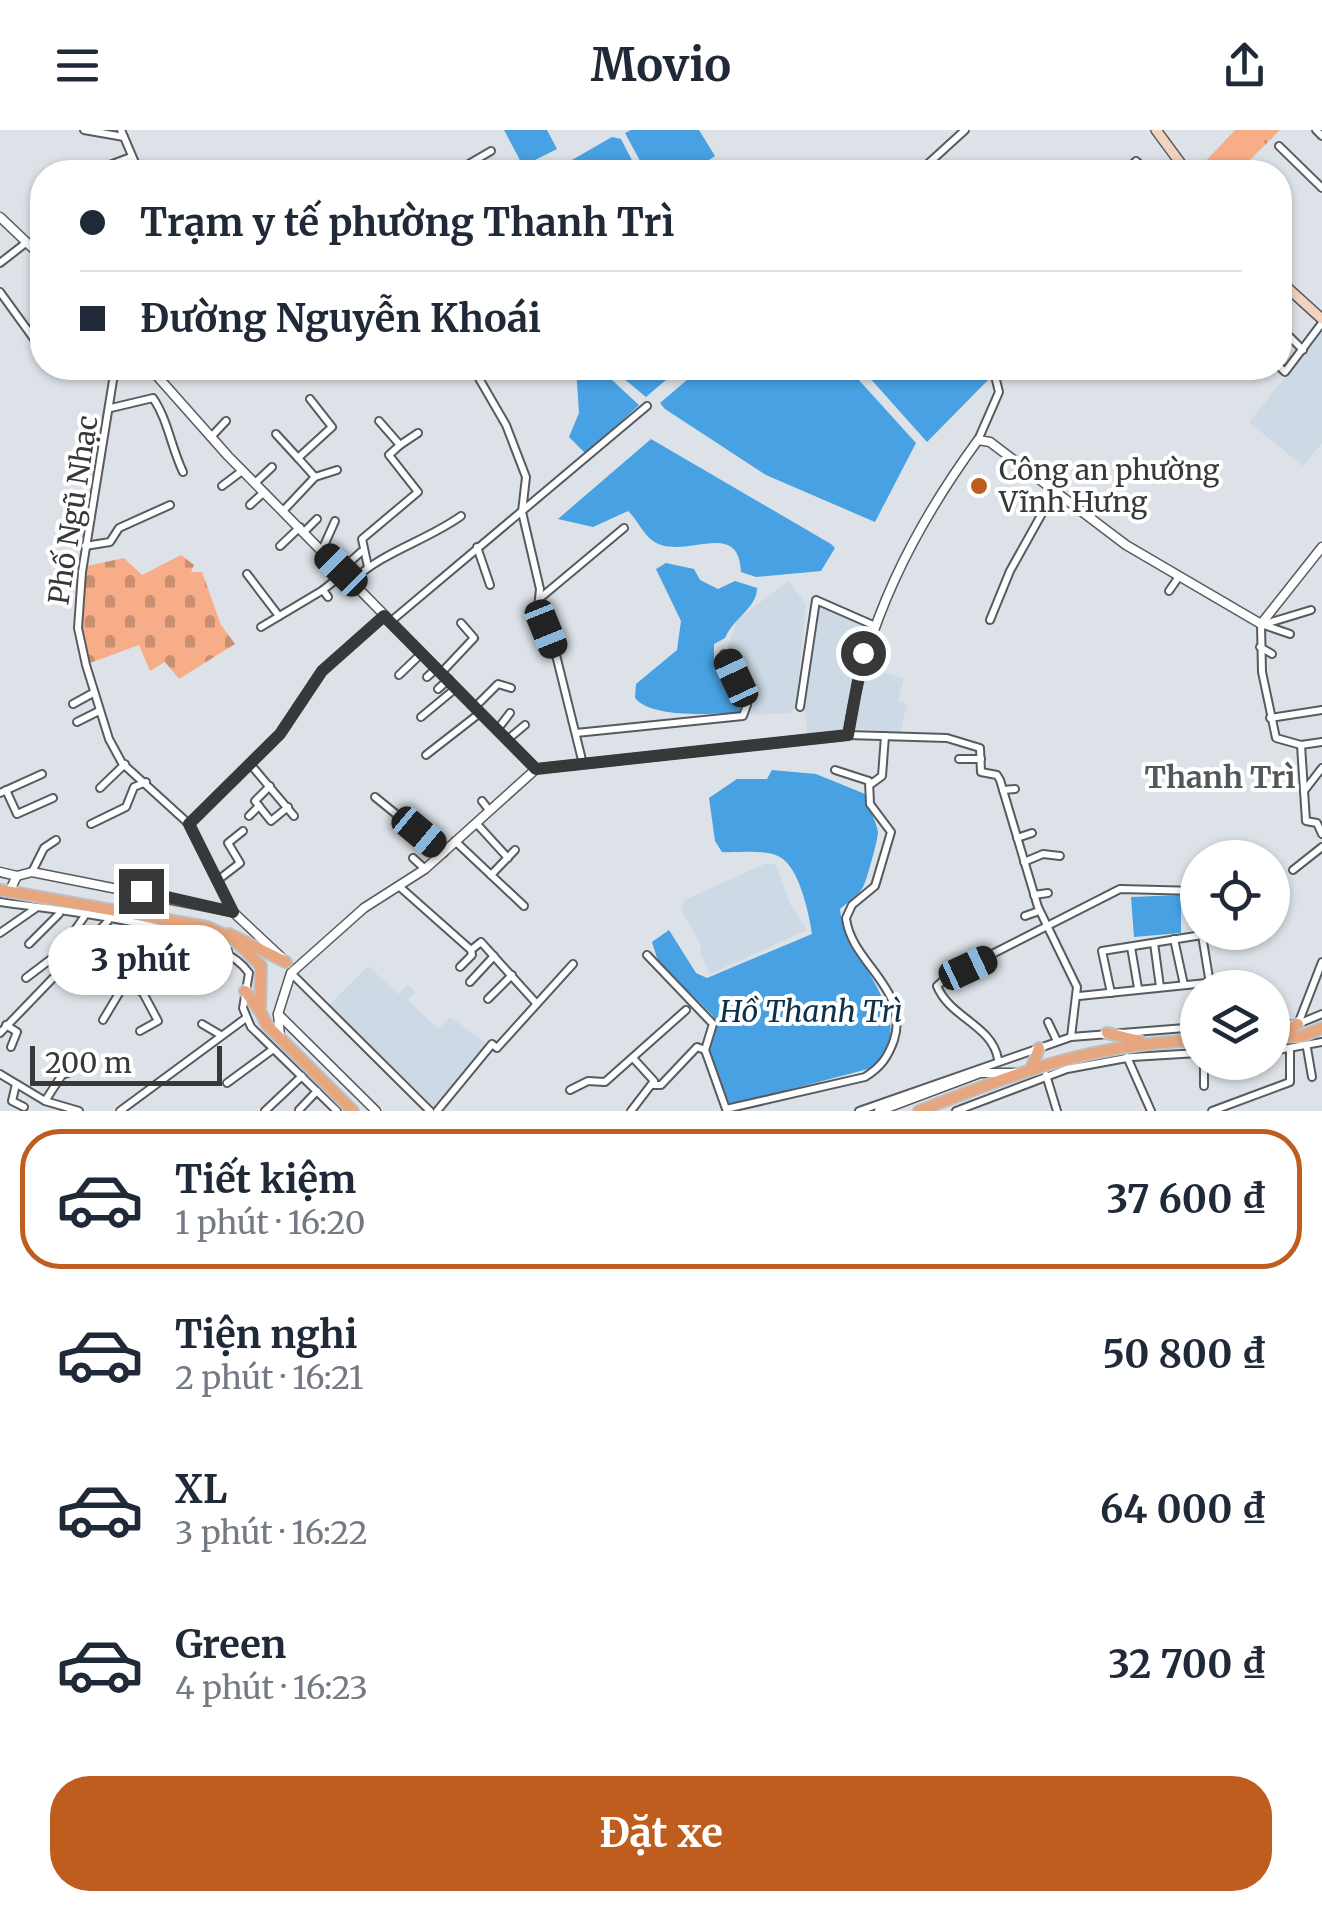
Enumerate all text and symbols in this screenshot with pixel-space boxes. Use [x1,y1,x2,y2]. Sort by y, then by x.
text: Movio [591,37,731,93]
icon: menu [50,38,105,93]
icon: share [1217,38,1272,93]
text: Trạm y tế phường Thanh Trì [140,199,674,246]
text: Đường Nguyễn Khoái [140,295,541,342]
street label: Phố Ngũ Nhạc [40,413,106,607]
place label: Công an phường Vĩnh Hưng [998,452,1220,520]
marker: Công an phường Vĩnh Hưng [968,475,990,497]
car [309,538,373,602]
car [521,596,571,662]
route start [841,631,886,676]
car [710,644,762,712]
district label: Thanh Trì [1144,758,1296,796]
car [386,801,452,863]
map controls [1180,840,1290,1080]
button: locate [1180,840,1290,950]
route end [119,869,164,914]
callout: 3 phút [48,926,234,996]
text: 3 phút [91,940,190,980]
car [934,942,1002,994]
button: layers [1180,970,1290,1080]
water label: Hồ Thanh Trì [718,992,903,1030]
scale bar [30,1041,222,1086]
text: 200 m [45,1045,132,1081]
icon: car [55,1154,145,1244]
text: Tiết kiệm [175,1156,356,1203]
text: 37 600 ₫ [1107,1176,1267,1223]
text: 1 phút · 16:20 [175,1203,365,1243]
icon: car [55,1309,145,1399]
text: Tiện nghi [175,1311,358,1358]
text: 50 800 ₫ [1103,1331,1267,1378]
text: 2 phút · 16:21 [175,1358,363,1398]
icon: car [55,1464,145,1554]
text: XL [175,1466,227,1513]
text: 64 000 ₫ [1100,1486,1267,1533]
text: 3 phút · 16:22 [175,1513,368,1553]
icon: car [55,1619,145,1709]
text: Green [175,1621,286,1668]
text: 32 700 ₫ [1108,1641,1267,1688]
text: 4 phút · 16:23 [175,1668,368,1708]
button: Đặt xe [50,1776,1272,1891]

